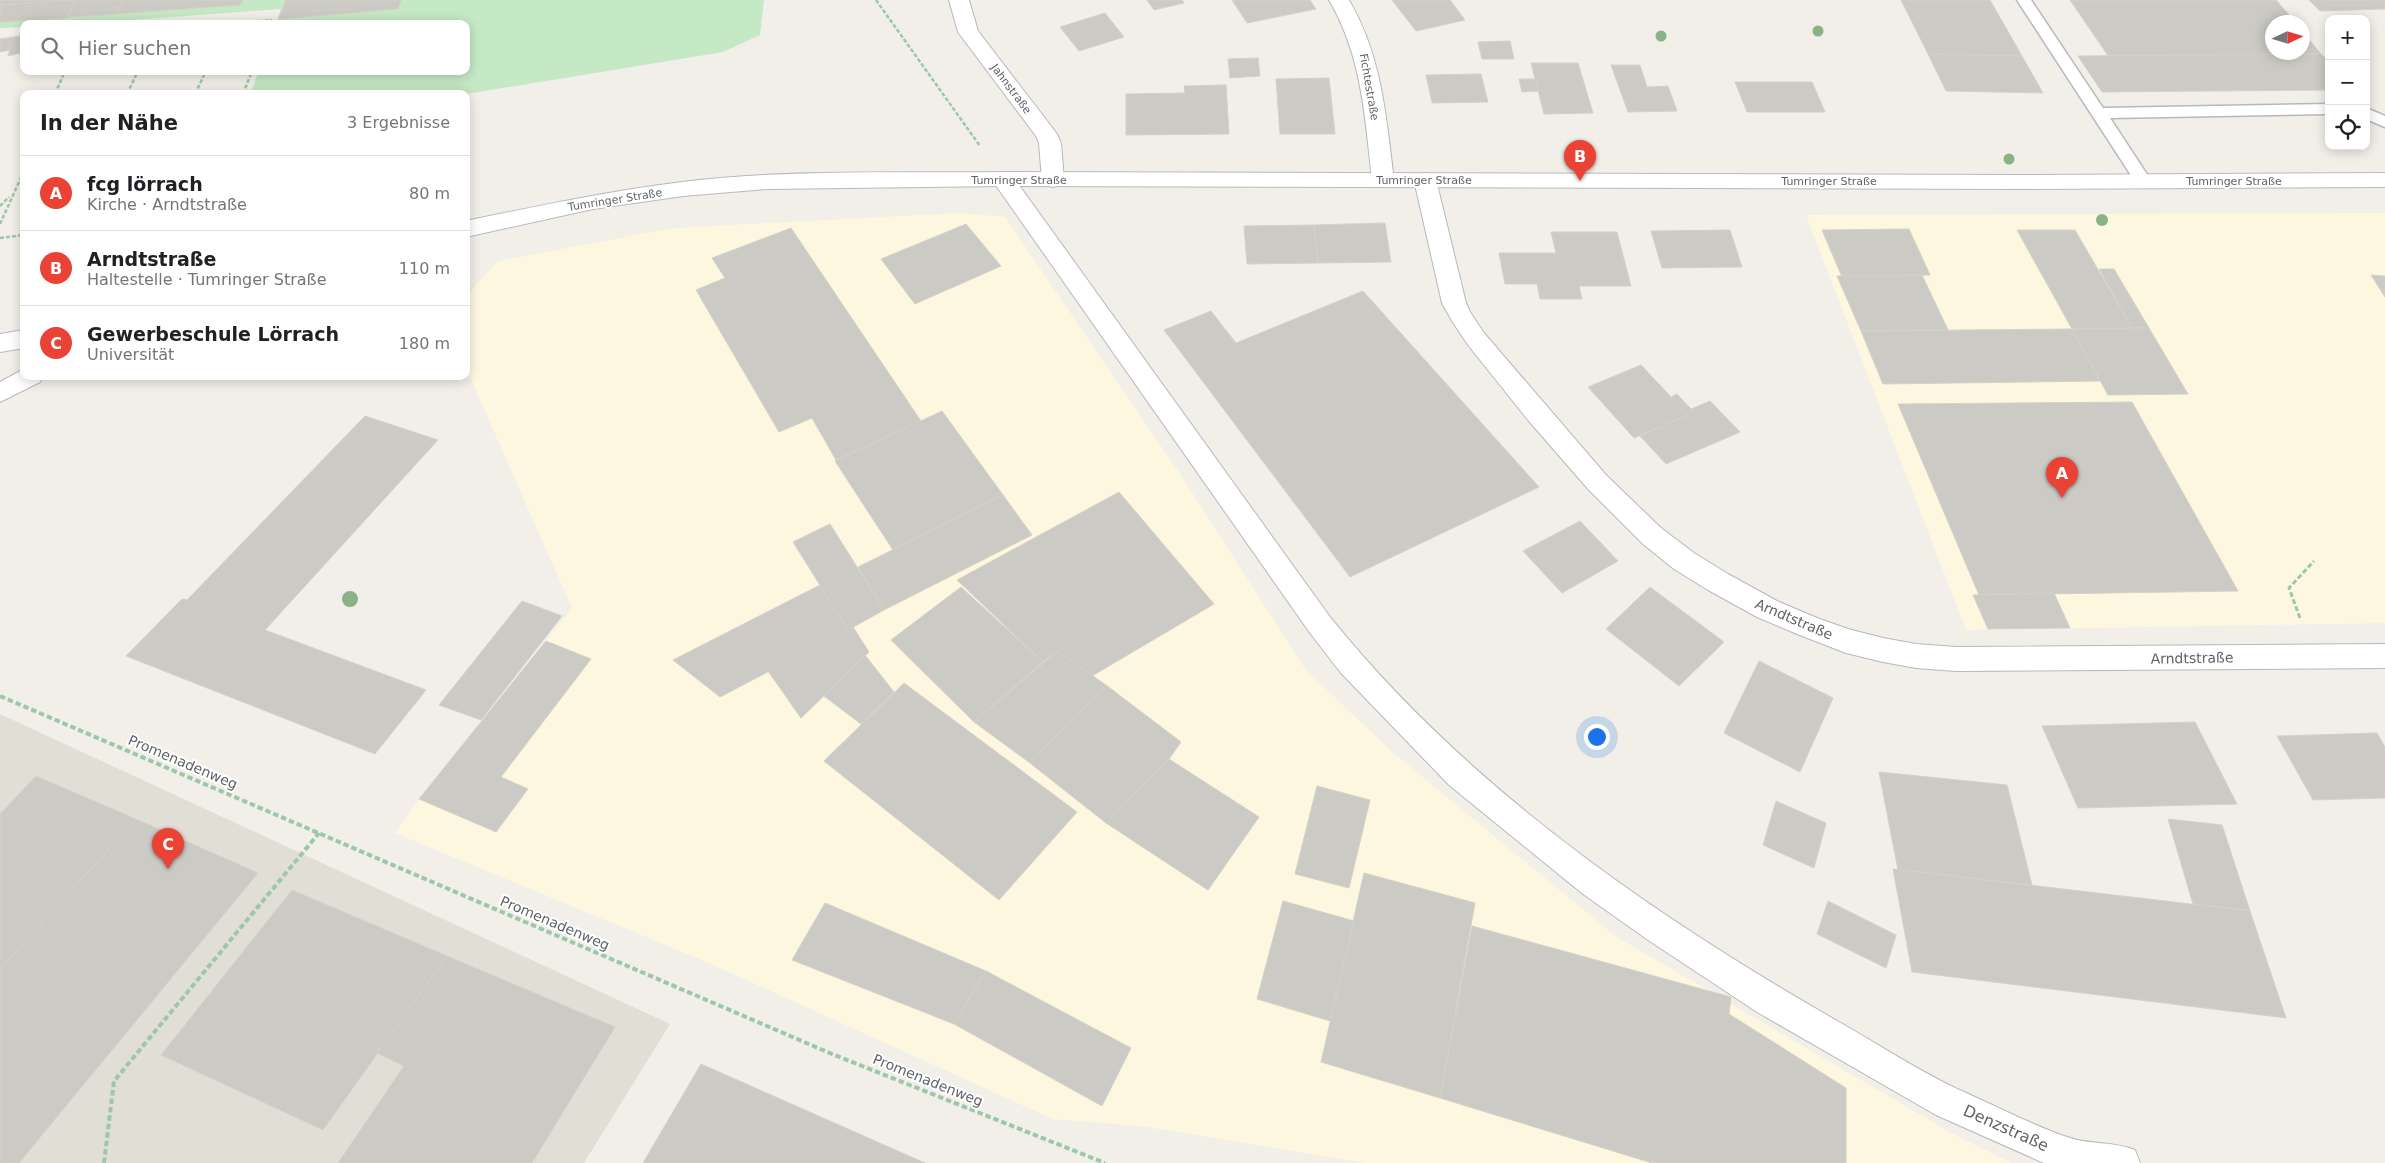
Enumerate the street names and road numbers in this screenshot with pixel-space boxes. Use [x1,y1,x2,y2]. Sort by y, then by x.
street label: Fichtestraße [1357,53,1381,122]
street label: Jahnstraße [987,61,1034,117]
street label: Tumringer Straße [970,174,1067,187]
street label: Tumringer Straße [1375,174,1472,187]
street label: Tumringer Straße [1780,175,1877,188]
street label: Tumringer Straße [2185,175,2282,188]
street label: Tumringer Straße [566,186,663,214]
street label: Arndtstraße [1753,595,1835,643]
street label: Arndtstraße [2150,649,2234,667]
street label: Promenadenweg [126,732,240,792]
street label: Promenadenweg [498,893,612,953]
street label: Promenadenweg [871,1051,985,1109]
street label: Denzstraße [1960,1101,2052,1155]

